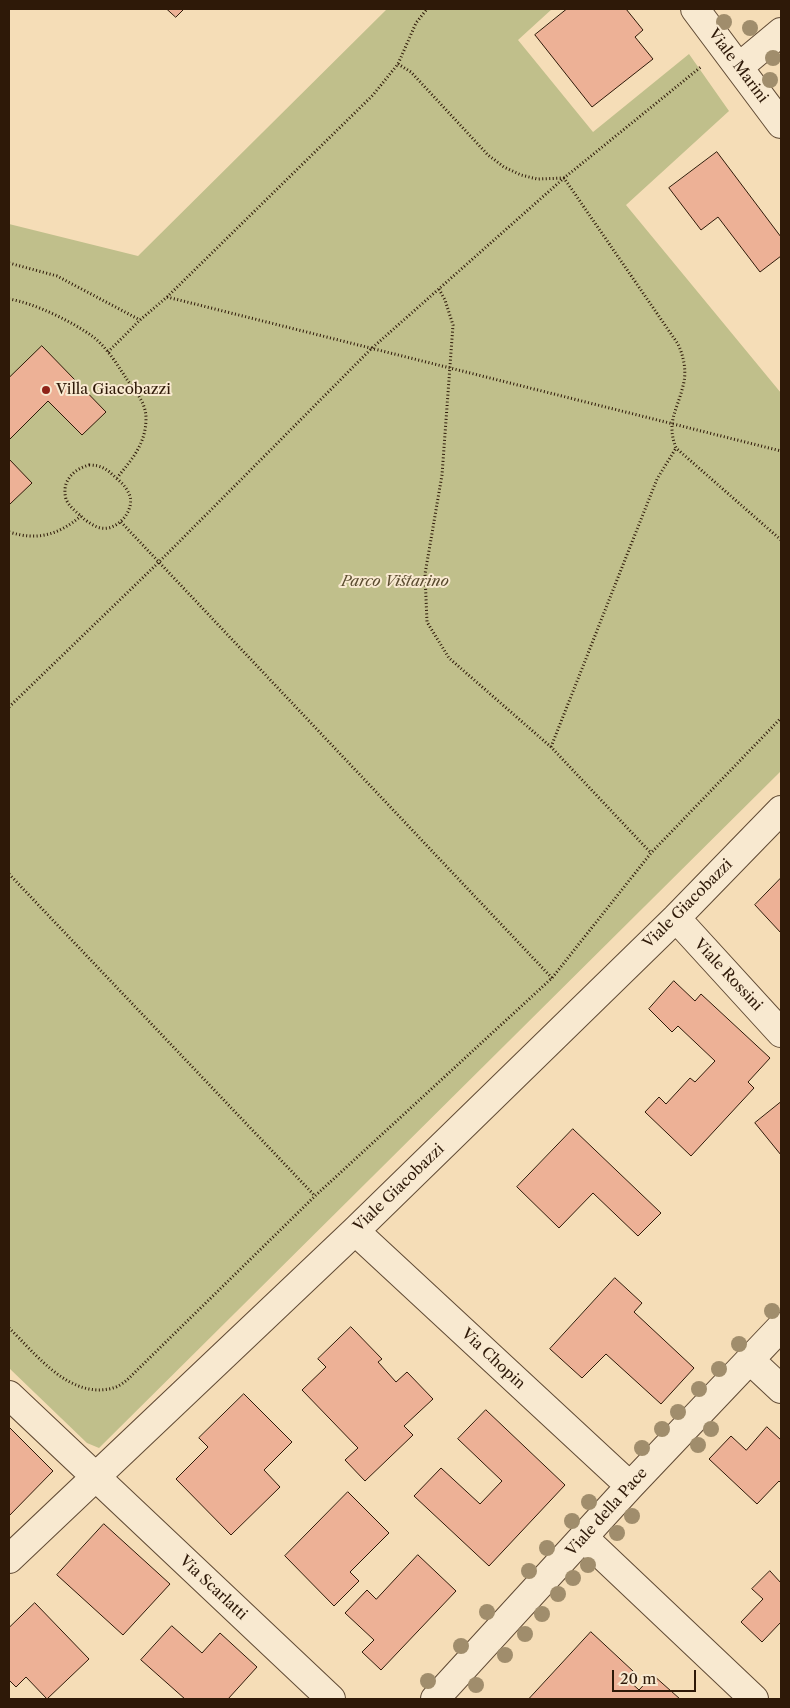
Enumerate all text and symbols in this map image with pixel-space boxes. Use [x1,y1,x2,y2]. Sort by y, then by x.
street label: Viale Marini [704,25,772,107]
place label: Villa Giacobazzi [56,381,171,399]
marker: Villa Giacobazzi [40,384,52,396]
park label: Parco Vistarino [341,573,449,591]
street label: Viale Giacobazzi [640,856,736,952]
street label: Viale Rossini [690,935,766,1015]
street label: Viale Giacobazzi [350,1140,448,1236]
street label: Via Chopin [457,1325,529,1393]
street label: Viale della Pace [563,1464,651,1560]
street label: Via Scarlatti [175,1552,251,1624]
scale bar [615,1660,699,1692]
text: 20 m [620,1669,656,1688]

